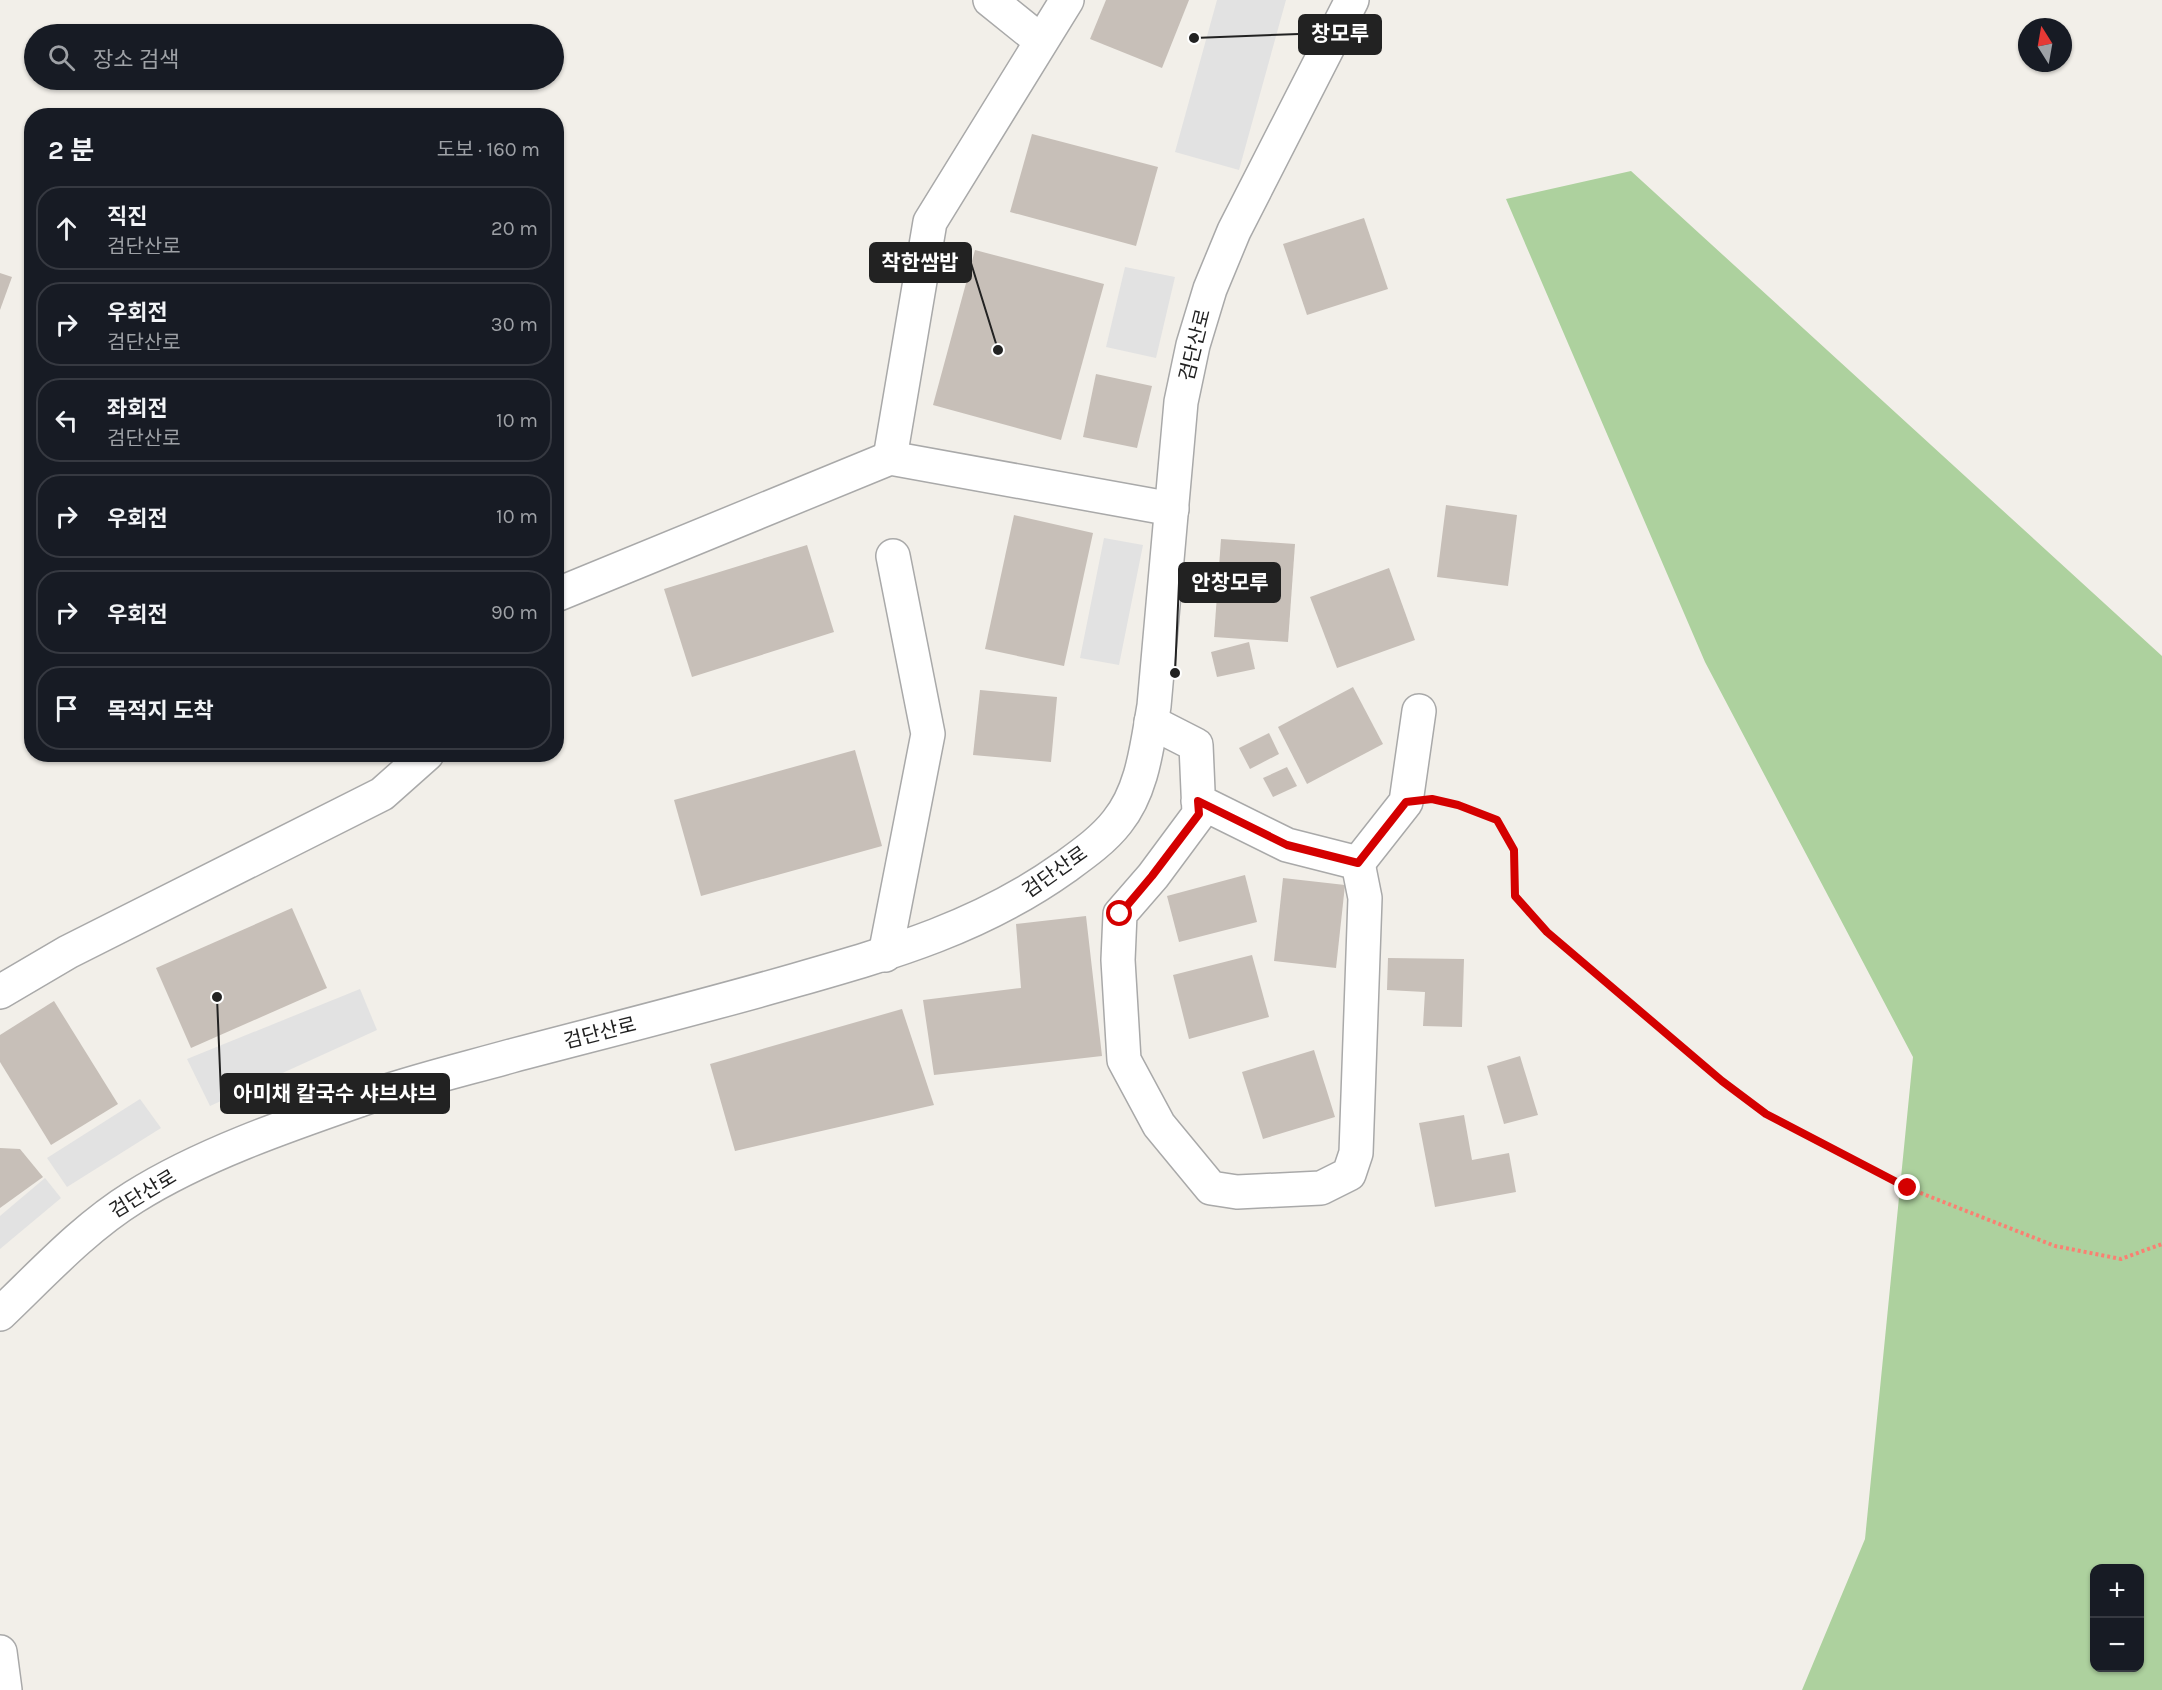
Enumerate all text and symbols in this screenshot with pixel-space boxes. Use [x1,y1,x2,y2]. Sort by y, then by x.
callout: 창모루 [1299,15,1381,54]
north arrow [2018,18,2072,72]
text: 창모루 [1311,22,1369,46]
search box [24,24,564,90]
icon: search [45,41,78,74]
text: 장소 검색 [93,47,179,73]
text: 2 분 [48,135,94,166]
text: 도보 · 160 m [437,138,540,161]
text: 직진 [107,204,147,230]
icon: ahead [50,212,83,245]
text: 20 m [491,217,538,240]
text: 검단산로 [107,235,181,258]
callout: 착한쌈밥 [870,243,971,282]
text: 착한쌈밥 [881,251,959,275]
text: 우회전 [107,300,168,326]
street label: 검단산로 [1175,307,1215,383]
icon: right [50,308,83,341]
text: 30 m [491,313,538,336]
text: 검단산로 [107,331,181,354]
text: 좌회전 [107,396,168,422]
icon: left [50,404,83,437]
text: 10 m [496,409,538,432]
text: 검단산로 [107,427,181,450]
icon: right [50,500,83,533]
text: 10 m [496,505,538,528]
text: 우회전 [107,506,168,532]
callout: 안창모루 [1179,563,1280,602]
text: 안창모루 [1191,571,1269,595]
icon: right [50,596,83,629]
text: 90 m [491,601,538,624]
text: 우회전 [107,602,168,628]
icon: arrive [50,692,83,725]
text: 목적지 도착 [107,698,214,724]
street label: 검단산로 [1018,841,1092,903]
route start [1106,900,1132,926]
street label: 검단산로 [562,1013,638,1053]
callout: 아미채 칼국수 샤브샤브 [221,1074,449,1113]
text: 아미채 칼국수 샤브샤브 [233,1082,437,1106]
street label: 검단산로 [106,1165,180,1223]
route end [1894,1174,1920,1200]
map controls [2090,1564,2144,1672]
button: + [2090,1564,2144,1618]
button: − [2090,1618,2144,1672]

